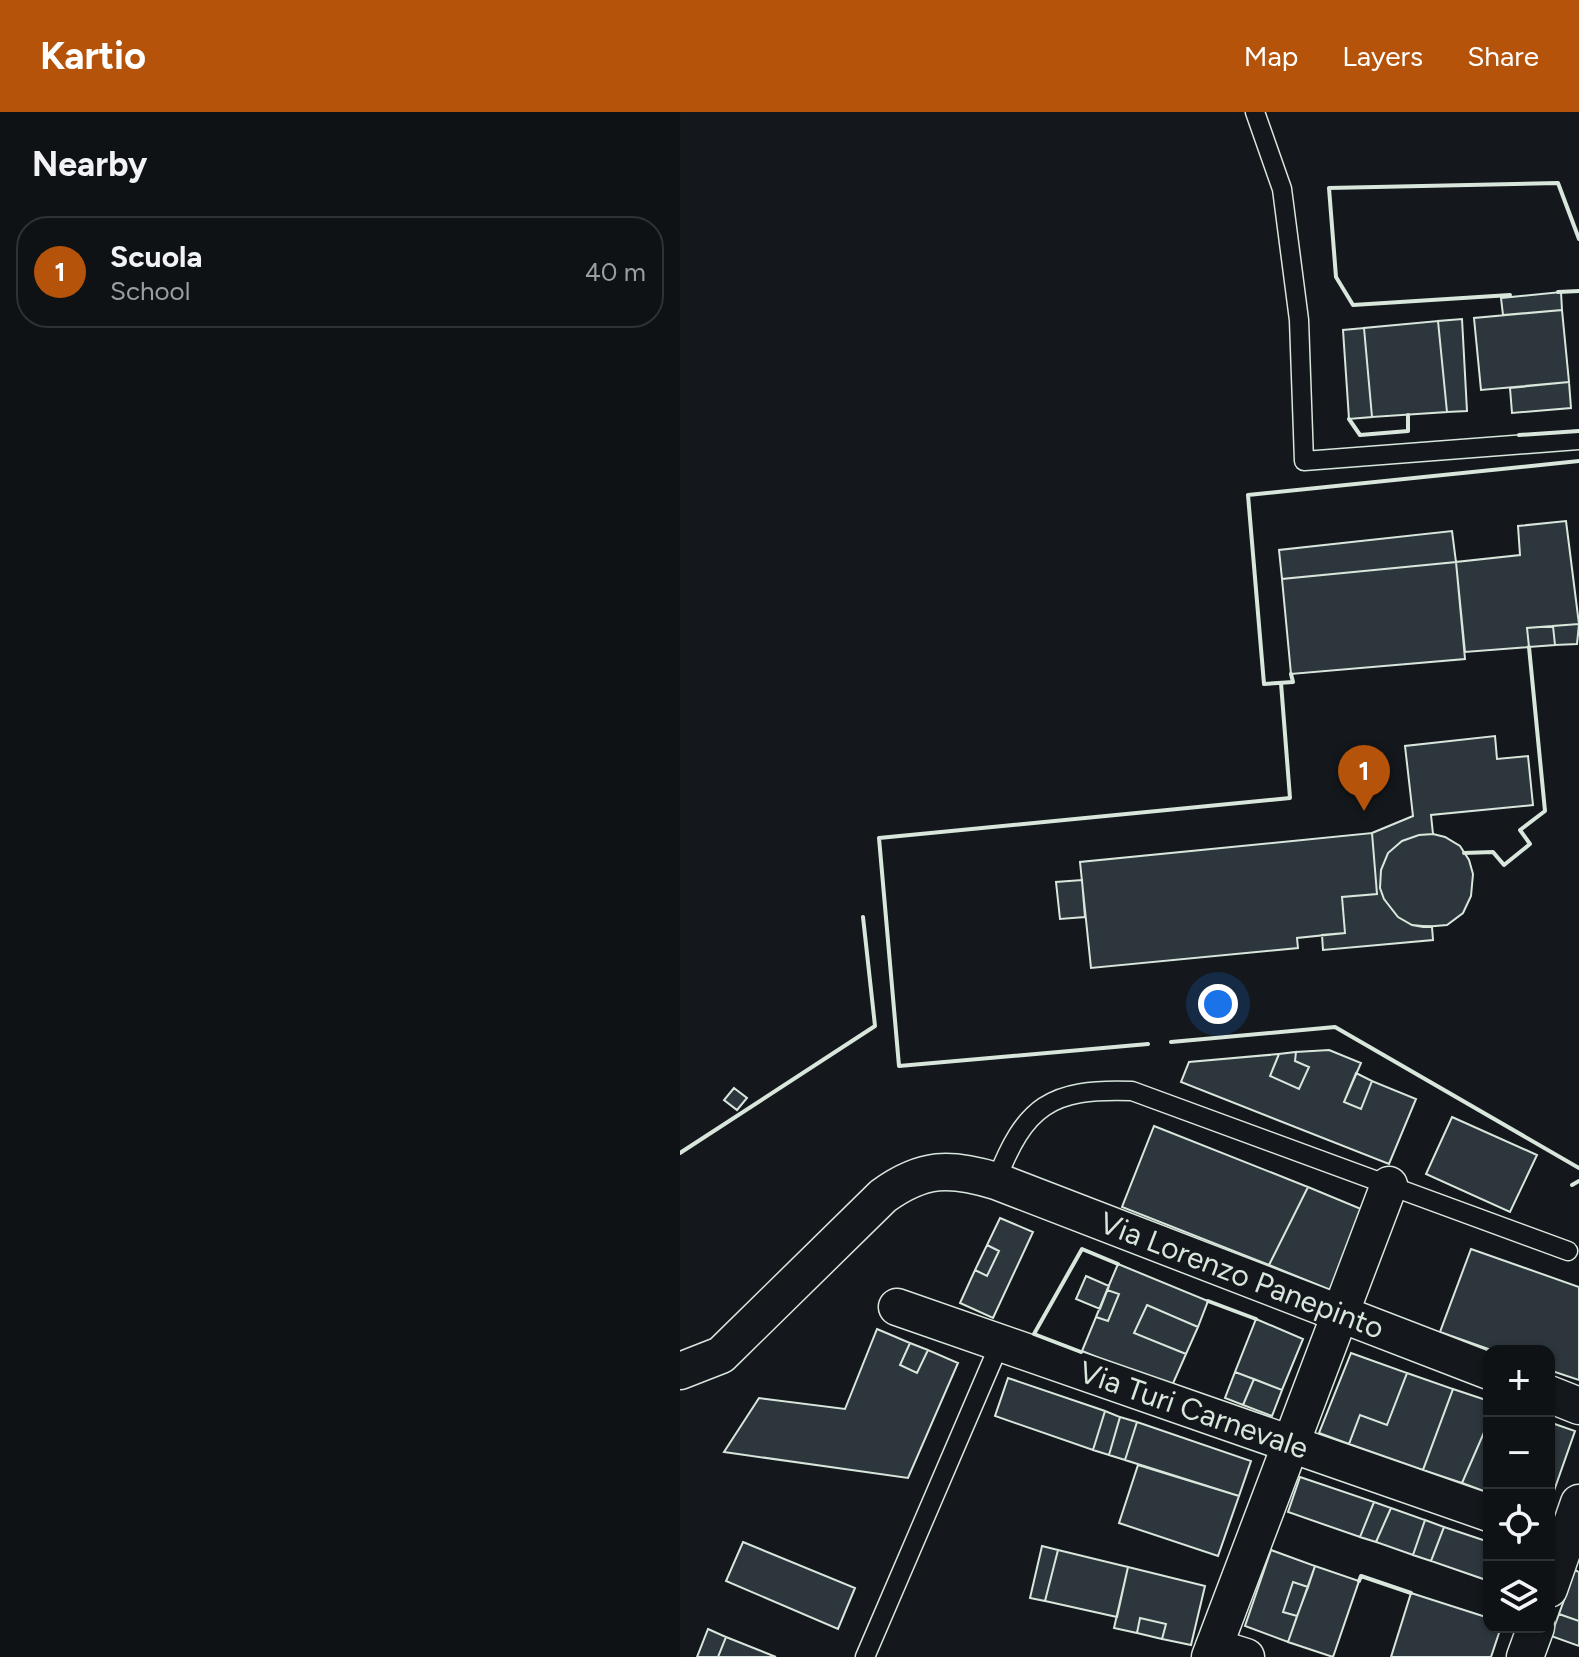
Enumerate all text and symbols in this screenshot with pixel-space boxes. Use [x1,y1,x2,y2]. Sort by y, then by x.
text: Kartio [40,33,146,79]
text: Map [1244,39,1298,73]
text: Layers [1342,39,1423,73]
text: Share [1467,39,1539,73]
text: Nearby [32,144,147,185]
text: Scuola [110,238,202,275]
text: 1 [55,256,65,288]
text: 40 m [585,256,646,288]
text: School [110,275,190,307]
pin: 1 [1338,745,1390,811]
your location [1198,984,1238,1024]
street label: Via Lorenzo Panepinto [1094,1204,1390,1347]
map controls [1483,1345,1555,1633]
button: + [1483,1345,1555,1417]
street label: Via Turi Carnevale [1074,1353,1313,1467]
button: − [1483,1417,1555,1489]
button: locate [1483,1489,1555,1561]
button: layers [1483,1561,1555,1633]

